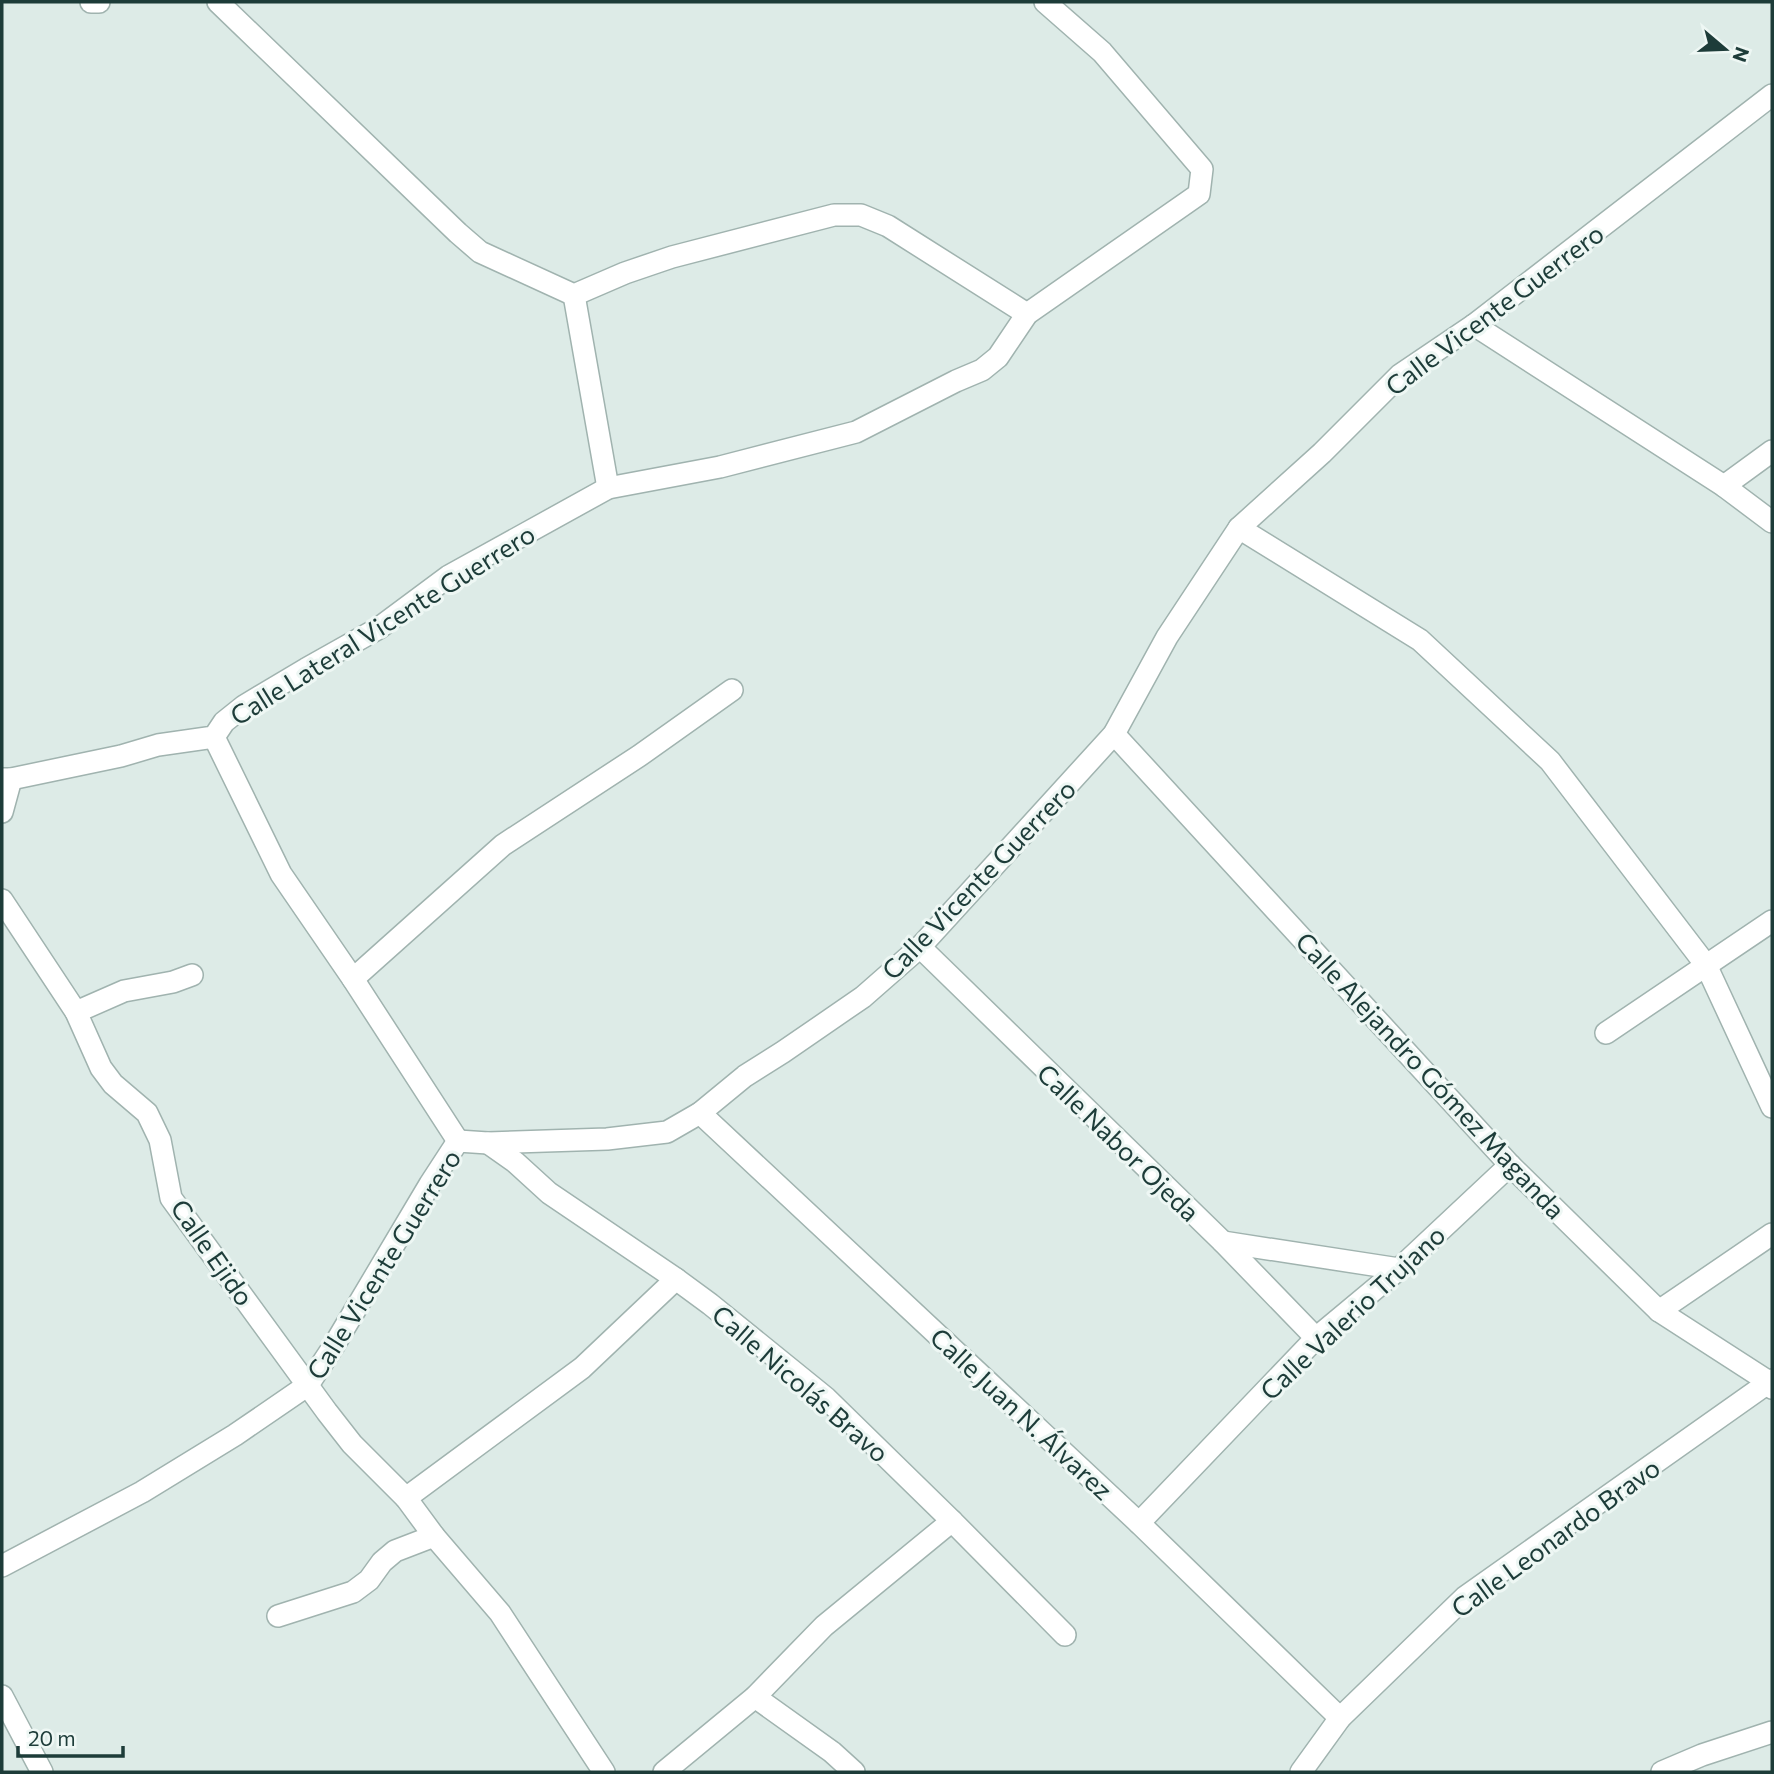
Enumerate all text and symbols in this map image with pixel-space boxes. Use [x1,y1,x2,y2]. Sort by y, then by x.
north arrow [1690,14,1760,84]
text: N [1728,44,1755,65]
street label: Calle Vicente Guerrero [1379,217,1609,401]
street label: Calle Lateral Vicente Guerrero [224,517,540,731]
street label: Calle Vicente Guerrero [875,773,1081,985]
street label: Calle Alejandro Gómez Maganda [1290,925,1572,1225]
street label: Calle Nabor Ojeda [1032,1057,1206,1227]
street label: Calle Vicente Guerrero [300,1143,466,1385]
street label: Calle Ejido [165,1193,261,1311]
street label: Calle Valerio Trujano [1253,1218,1451,1406]
street label: Calle Nicolás Bravo [706,1298,896,1468]
street label: Calle Juan N. Álvarez [925,1321,1119,1505]
street label: Calle Leonardo Bravo [1445,1451,1665,1623]
scale bar [18,1714,122,1758]
text: 20 m [28,1725,76,1750]

